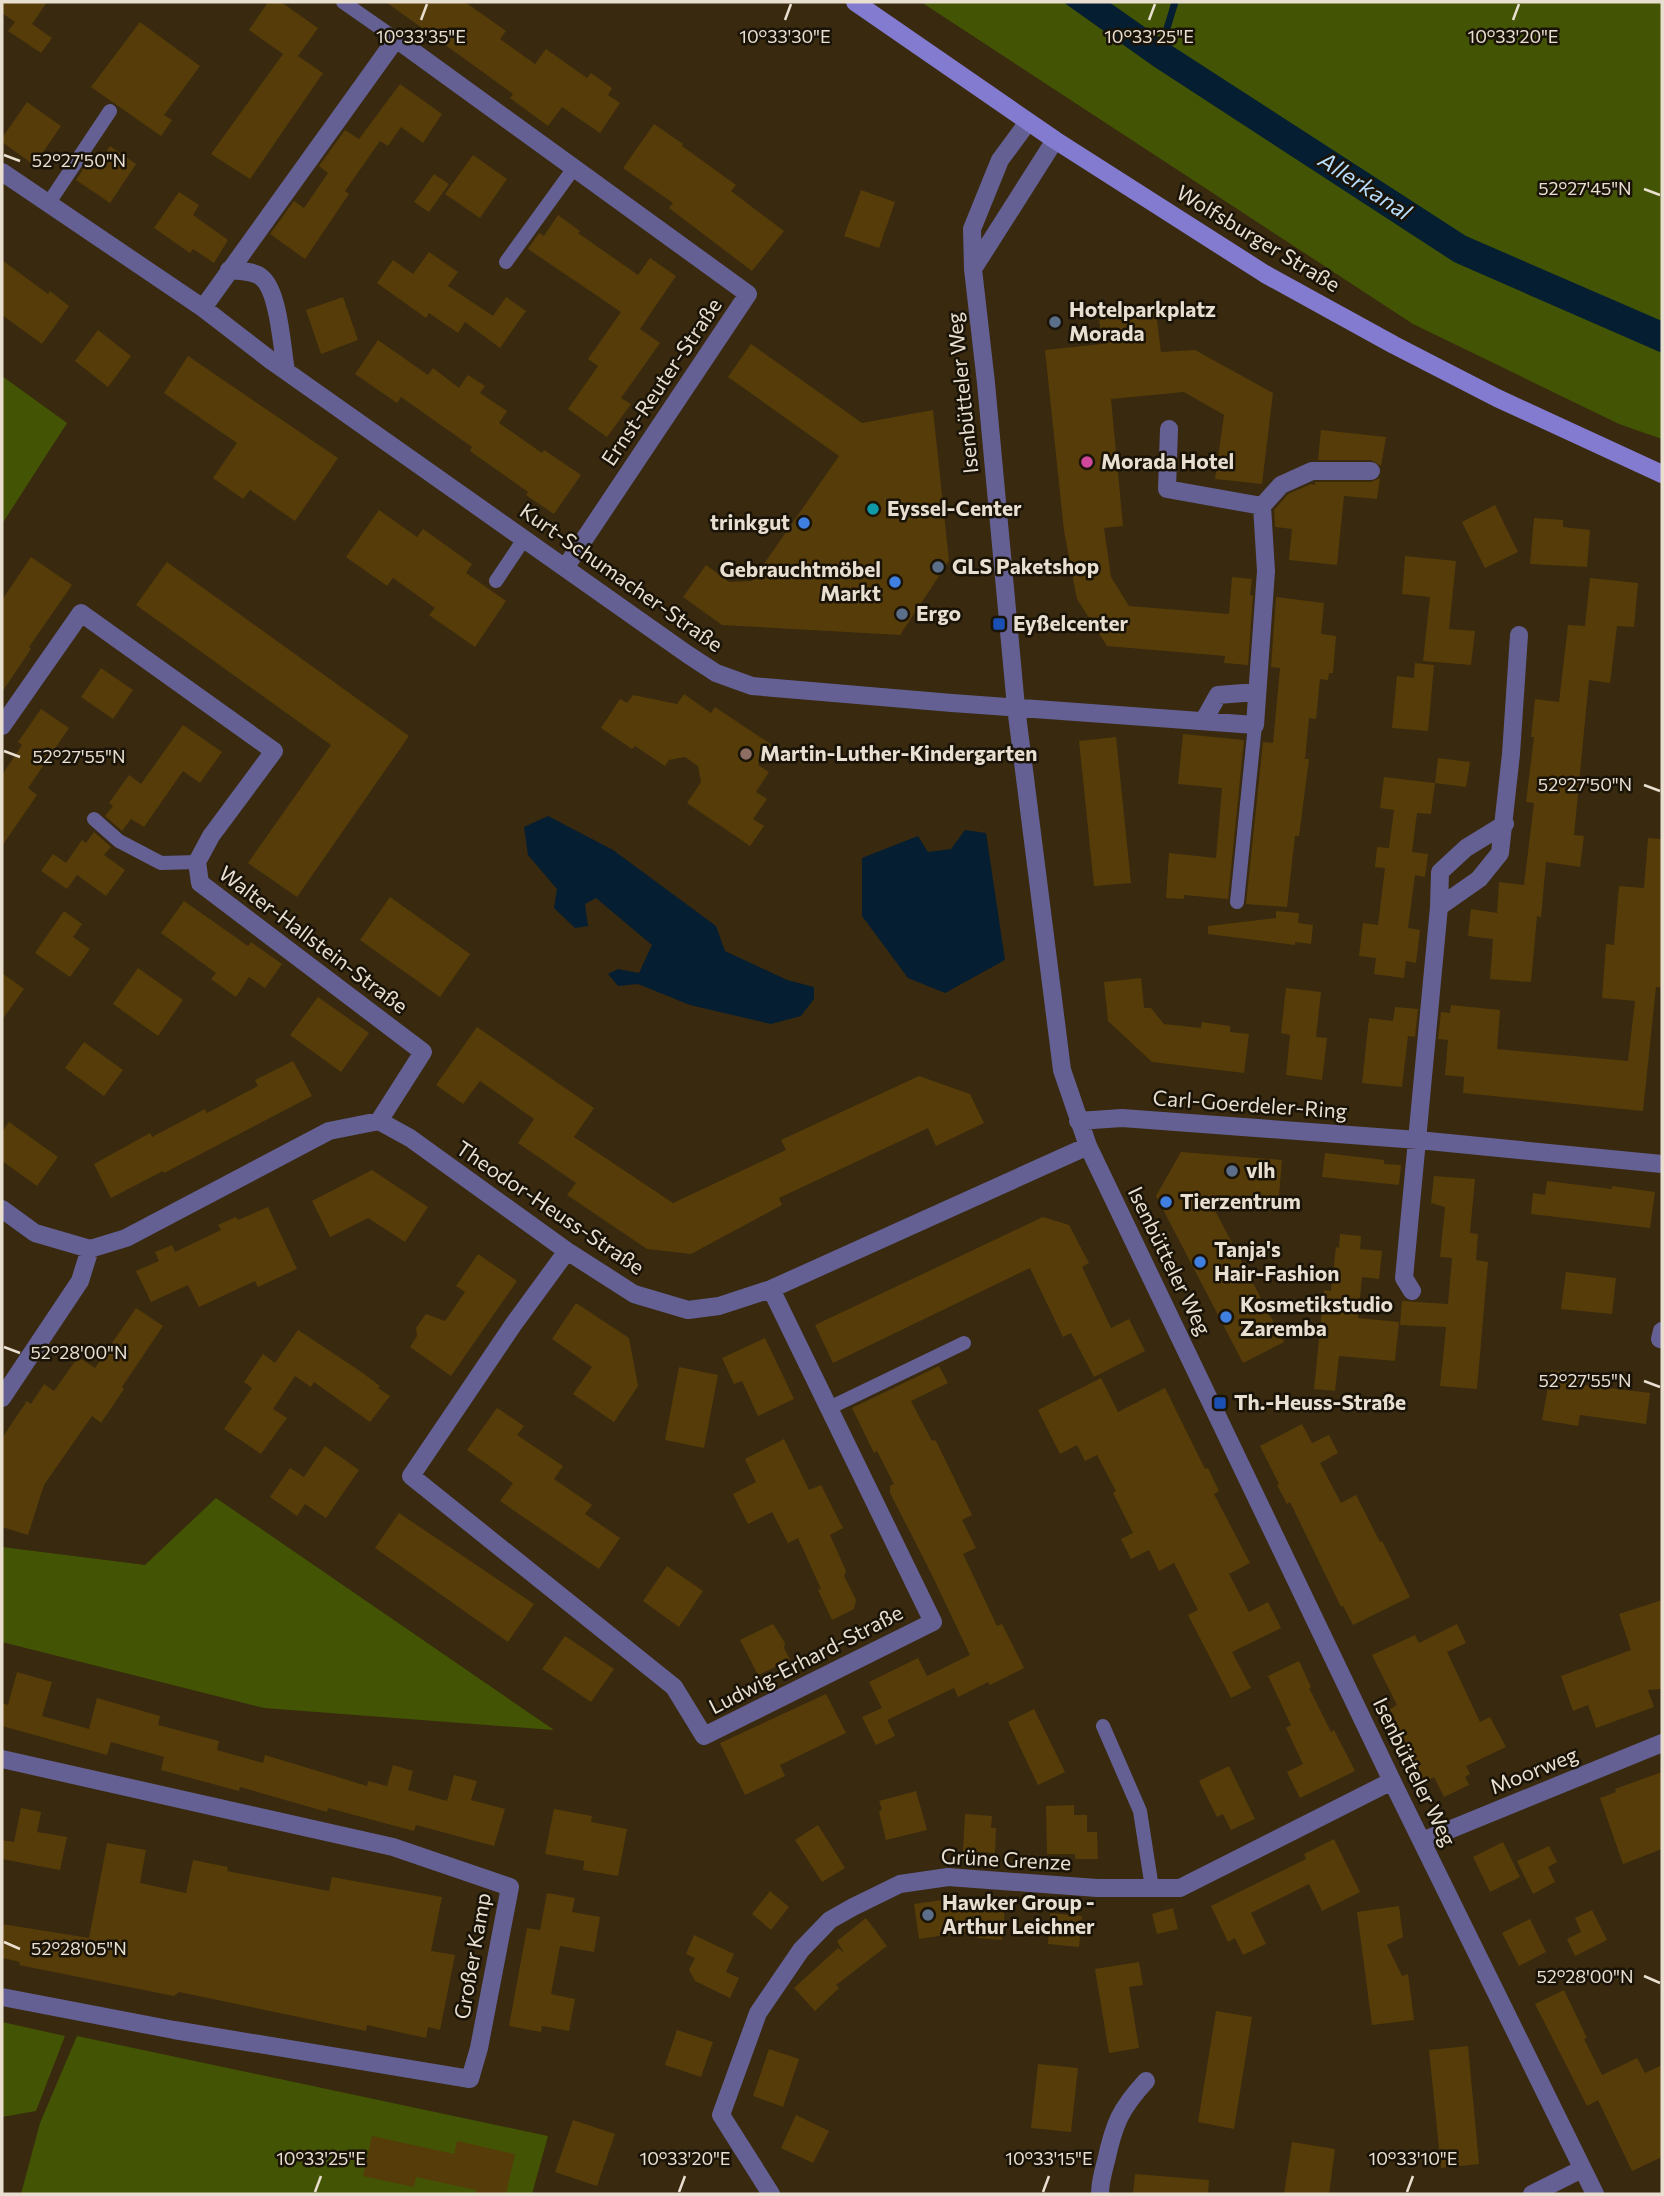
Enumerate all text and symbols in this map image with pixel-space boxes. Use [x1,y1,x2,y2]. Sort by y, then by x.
text: 10°33'35"E [376,25,466,47]
text: 10°33'30"E [739,25,831,47]
text: 10°33'25"E [1104,25,1194,47]
text: 10°33'20"E [1467,25,1559,47]
water label: Allerkanal [1313,144,1418,226]
text: 52°27'50"N [32,149,126,171]
text: 52°27'45"N [1538,177,1632,199]
street label: Wolfsburger Straße [1173,179,1345,296]
street label: Ernst-Reuter-Straße [595,293,726,470]
place label: Hotelparkplatz Morada [1069,296,1216,345]
street label: Isenbütteler Weg [941,311,982,475]
marker: Hotelparkplatz Morada [1047,314,1063,330]
place label: Morada Hotel [1101,448,1234,473]
marker: Morada Hotel [1079,454,1095,470]
place label: Eyssel-Center [887,495,1022,520]
street label: Kurt-Schumacher-Straße [516,497,728,656]
marker: Eyssel-Center [865,501,881,517]
place label: trinkgut [710,509,790,534]
marker: trinkgut [796,515,812,531]
place label: GLS Paketshop [952,553,1099,578]
place label: Gebrauchtmöbel Markt [719,556,881,605]
marker: GLS Paketshop [930,559,946,575]
marker: Gebrauchtmöbel Markt [887,574,903,590]
place label: Ergo [916,600,961,625]
marker: Ergo [894,606,910,622]
place label: Eyßelcenter [1013,610,1128,635]
marker: Eyßelcenter [991,616,1007,632]
place label: Martin-Luther-Kindergarten [760,740,1037,765]
text: 52°27'55"N [33,745,125,767]
marker: Martin-Luther-Kindergarten [738,746,754,762]
text: 52°27'50"N [1538,773,1632,795]
street label: Walter-Hallstein-Straße [215,860,413,1018]
street label: Carl-Goerdeler-Ring [1152,1084,1348,1123]
street label: Theodor-Heuss-Straße [452,1135,650,1279]
place label: vlh [1246,1157,1275,1182]
marker: vlh [1224,1163,1240,1179]
street label: Isenbütteler Weg [1124,1182,1217,1339]
place label: Tierzentrum [1180,1188,1301,1213]
marker: Tierzentrum [1158,1194,1174,1210]
place label: Tanja's Hair-Fashion [1214,1236,1340,1285]
marker: Tanja's Hair-Fashion [1192,1254,1208,1270]
place label: Kosmetikstudio Zaremba [1240,1291,1393,1340]
marker: Kosmetikstudio Zaremba [1218,1309,1234,1325]
text: 52°28'00"N [30,1341,128,1363]
text: 52°27'55"N [1539,1369,1631,1391]
place label: Th.-Heuss-Straße [1234,1389,1406,1414]
marker: Th.-Heuss-Straße [1212,1395,1228,1411]
street label: Ludwig-Erhard-Straße [704,1599,907,1718]
street label: Isenbütteler Weg [1369,1693,1462,1850]
street label: Moorweg [1486,1741,1581,1799]
street label: Grüne Grenze [940,1843,1072,1874]
place label: Hawker Group - Arthur Leichner [942,1889,1095,1938]
street label: Großer Kamp [448,1891,495,2021]
marker: Hawker Group - Arthur Leichner [920,1907,936,1923]
text: 52°28'05"N [31,1937,127,1959]
text: 52°28'00"N [1536,1965,1634,1987]
text: 10°33'25"E [276,2147,366,2169]
text: 10°33'20"E [639,2147,731,2169]
text: 10°33'15"E [1005,2147,1093,2169]
text: 10°33'10"E [1369,2147,1457,2169]

